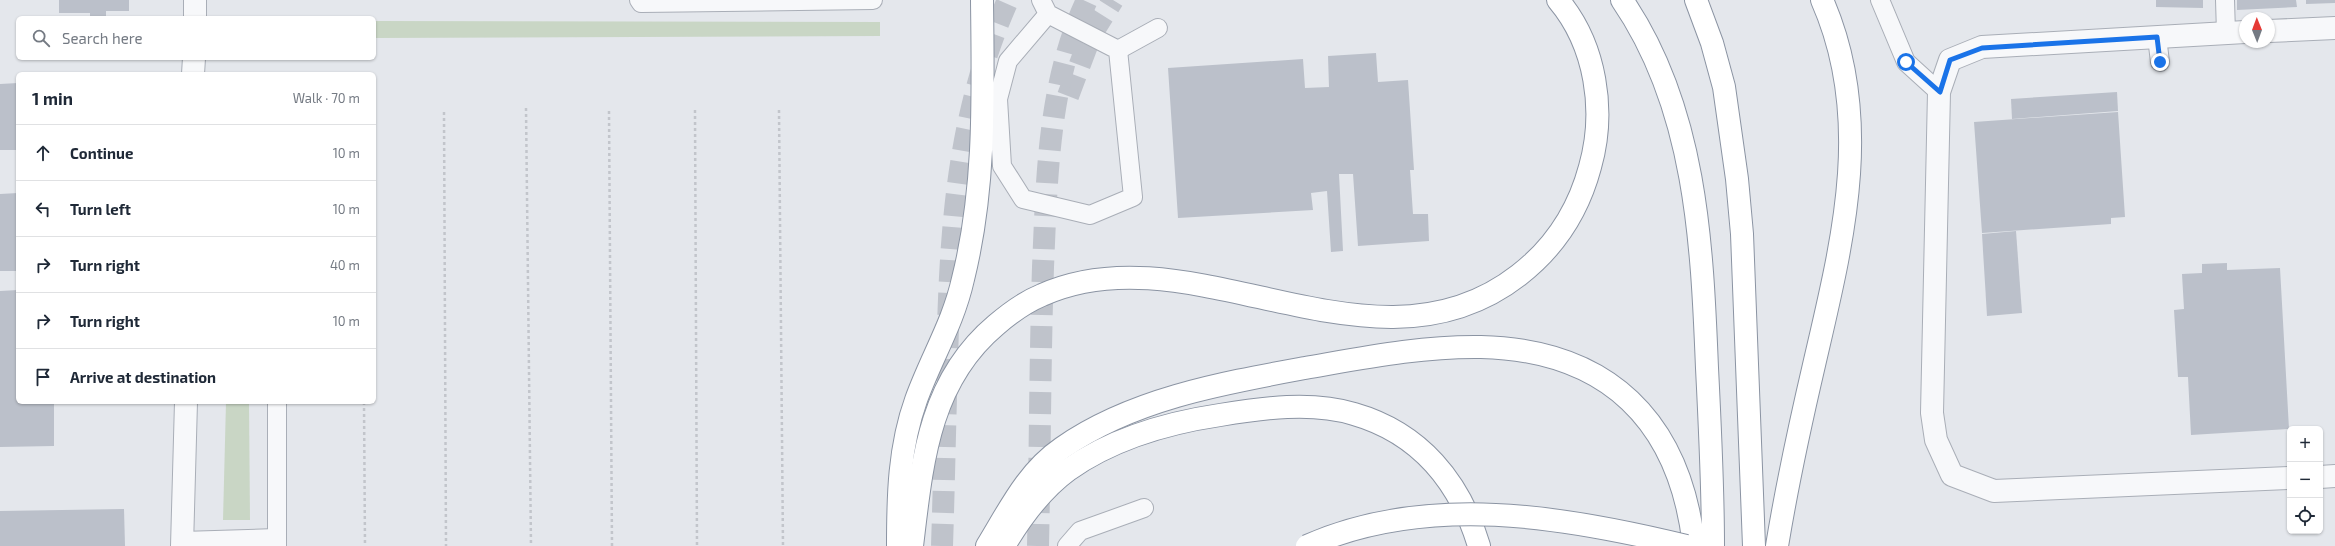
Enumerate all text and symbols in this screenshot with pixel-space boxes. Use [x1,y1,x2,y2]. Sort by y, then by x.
north arrow [2239,12,2275,48]
search box [16,16,376,60]
icon: search [30,27,52,49]
text: Search here [62,29,143,47]
route start [1897,53,1915,71]
route end [2151,53,2169,71]
text: 1 min [32,88,73,108]
text: Walk · 70 m [293,90,360,106]
icon: ahead [32,142,54,164]
text: Continue [70,144,133,162]
text: 10 m [333,145,360,161]
icon: left [32,198,54,220]
text: Turn left [70,200,131,218]
text: 10 m [333,201,360,217]
icon: right [32,254,54,276]
text: Turn right [70,256,140,274]
text: 40 m [330,257,360,273]
icon: right [32,310,54,332]
text: Turn right [70,312,140,330]
text: 10 m [333,313,360,329]
icon: arrive [32,366,54,388]
text: Arrive at destination [70,368,216,386]
map controls [2287,426,2323,534]
button: + [2287,426,2323,462]
button: − [2287,462,2323,498]
button: locate [2287,498,2323,534]

